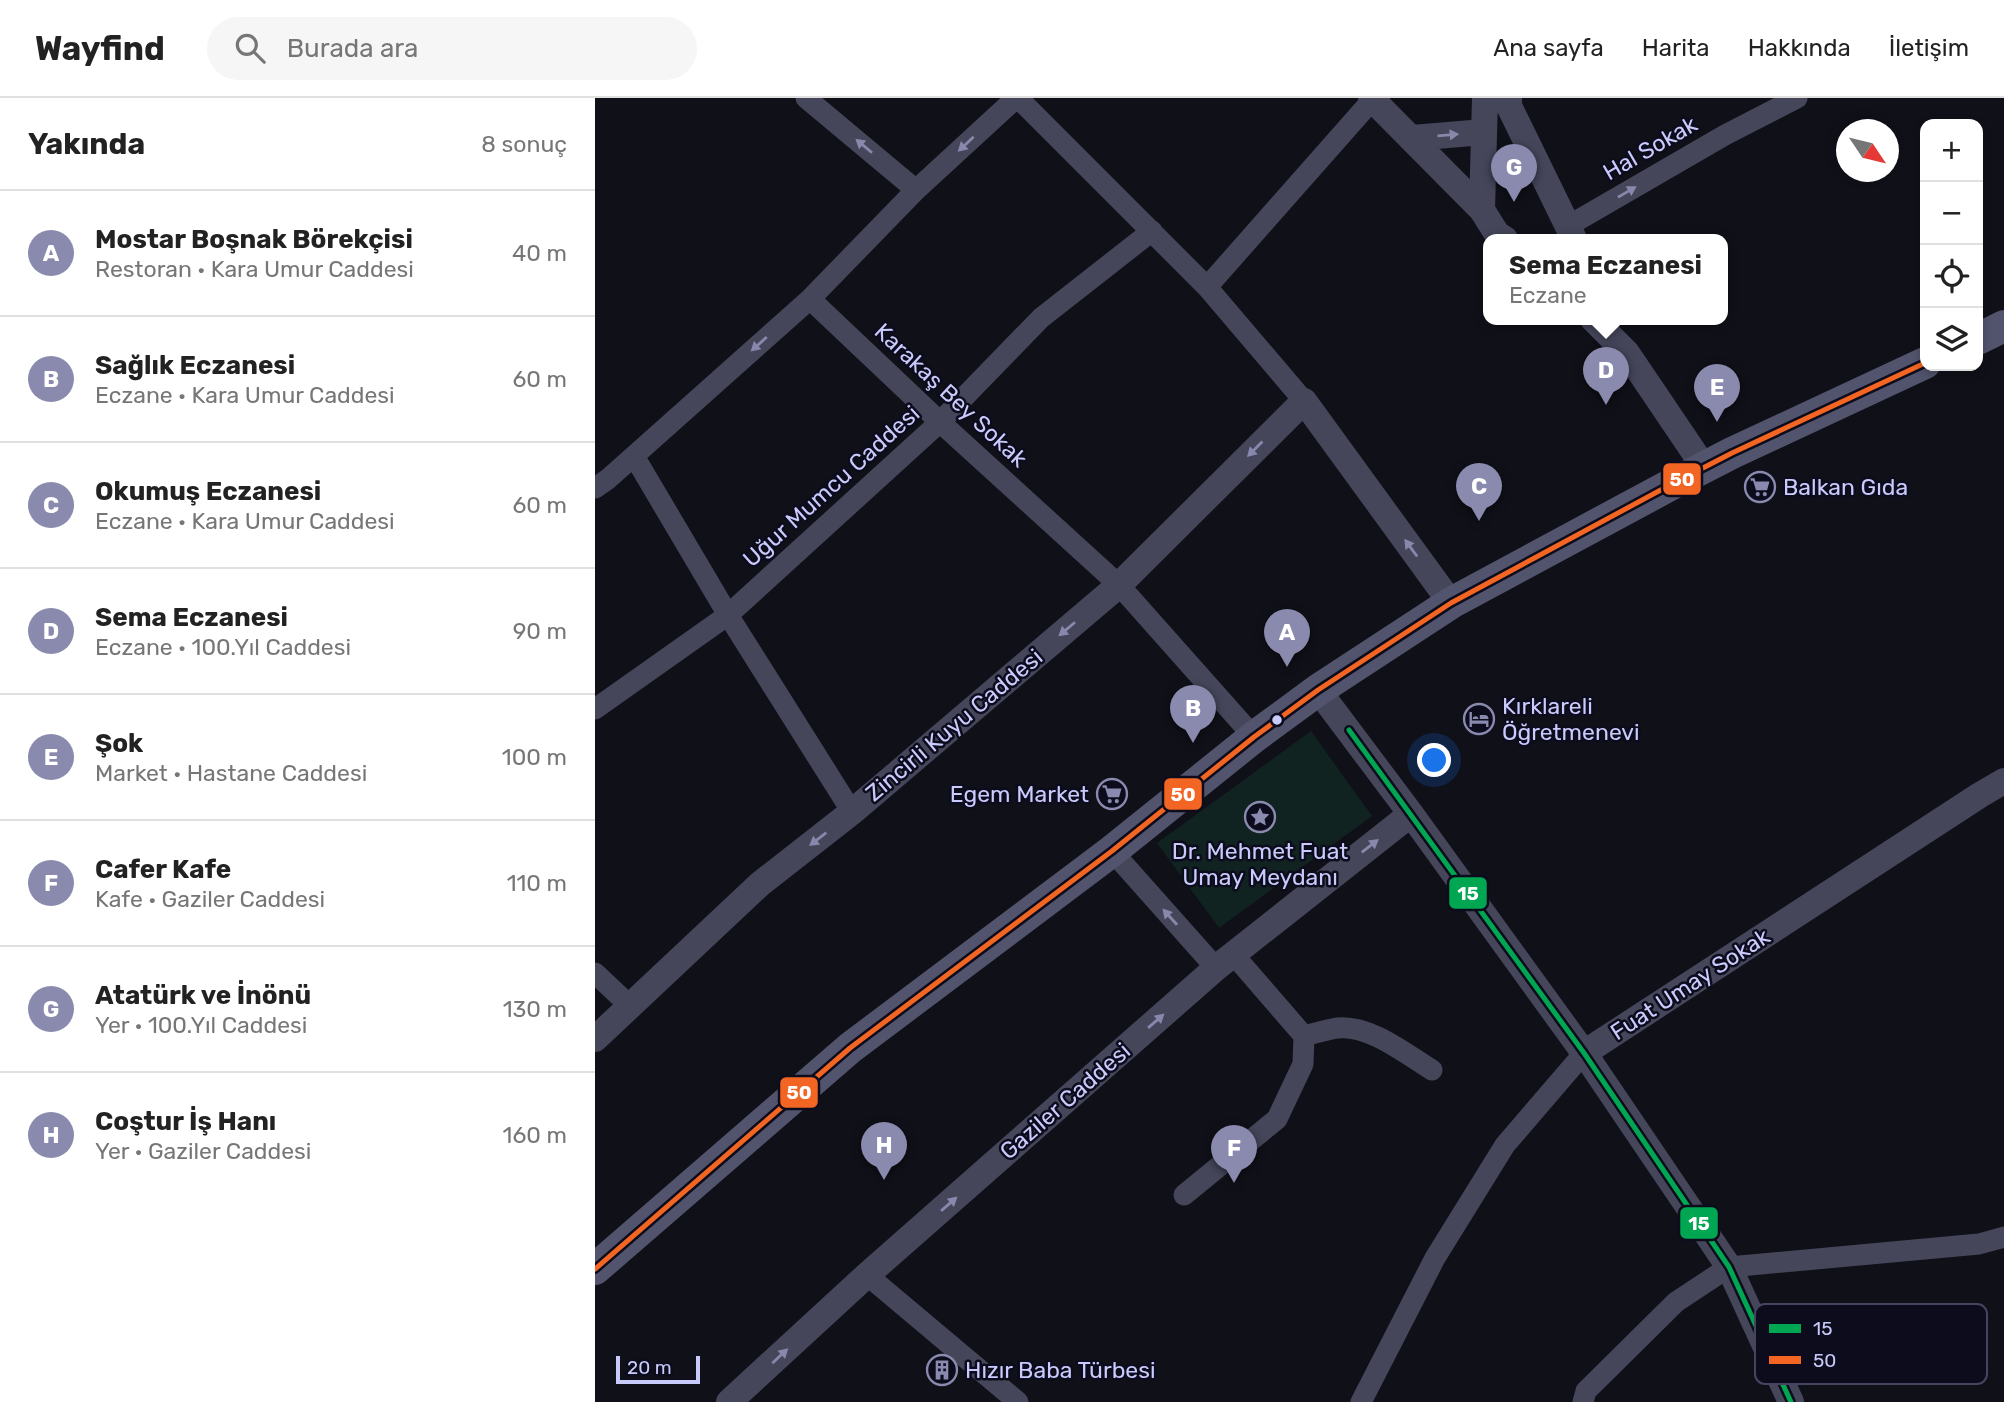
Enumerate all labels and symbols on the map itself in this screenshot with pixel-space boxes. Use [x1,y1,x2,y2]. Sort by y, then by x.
street label: Hal Sokak [1598,110,1702,186]
north arrow [1836,119,1899,182]
one-way arrow [1437,129,1459,140]
one-way arrow [958,136,975,152]
one-way arrow [855,138,873,154]
pin: G [1491,144,1537,202]
one-way arrow [1617,186,1636,198]
street label: Karakaş Bey Sokak [869,317,1033,473]
one-way arrow [750,336,768,352]
pin: D [1583,347,1629,405]
pin: E [1694,364,1740,422]
street label: Uğur Mumcu Caddesi [737,399,925,573]
one-way arrow [1248,440,1264,457]
line badge: 50 [1662,462,1702,496]
pin: C [1456,463,1502,521]
text: 50 [1669,468,1695,491]
supermarket icon: Balkan Gıda [1743,470,1777,504]
place label: Balkan Gıda [1783,473,1908,501]
one-way arrow [1403,539,1418,557]
pin: A [1264,609,1310,667]
one-way arrow [1058,622,1076,637]
street label: Zincirli Kuyu Caddesi [860,643,1048,807]
pin: B [1170,685,1216,743]
place label: Kırklareli Öğretmenevi [1502,692,1640,746]
hotel icon: Kırklareli Öğretmenevi [1462,702,1496,736]
unlabelled marker [1270,713,1284,727]
your location [1417,743,1451,777]
supermarket icon: Egem Market [1095,777,1129,811]
line badge: 50 [1163,777,1203,811]
place label: Egem Market [950,780,1089,808]
text: 50 [1170,783,1196,806]
place icon: Dr. Mehmet Fuat Umay Meydanı [1243,800,1277,834]
one-way arrow [809,831,827,846]
place label: Dr. Mehmet Fuat Umay Meydanı [1172,837,1348,891]
one-way arrow [1361,839,1379,854]
line badge: 15 [1448,876,1488,910]
text: 15 [1457,882,1479,905]
one-way arrow [1163,909,1179,926]
street label: Fuat Umay Sokak [1605,922,1775,1046]
one-way arrow [1147,1013,1165,1029]
street label: Gaziler Caddesi [994,1037,1136,1165]
line badge: 50 [779,1076,819,1109]
text: 50 [786,1081,812,1104]
pin: H [861,1122,907,1180]
pin: F [1211,1125,1257,1183]
one-way arrow [940,1196,958,1212]
line badge: 15 [1679,1206,1719,1240]
text: 15 [1688,1212,1710,1235]
legend [1755,1304,1987,1384]
text: 15 [1813,1317,1832,1340]
one-way arrow [771,1348,789,1364]
text: 50 [1813,1349,1836,1372]
scale bar [616,1353,700,1385]
building icon: Hızır Baba Türbesi [925,1353,959,1387]
place label: Hızır Baba Türbesi [965,1356,1156,1384]

